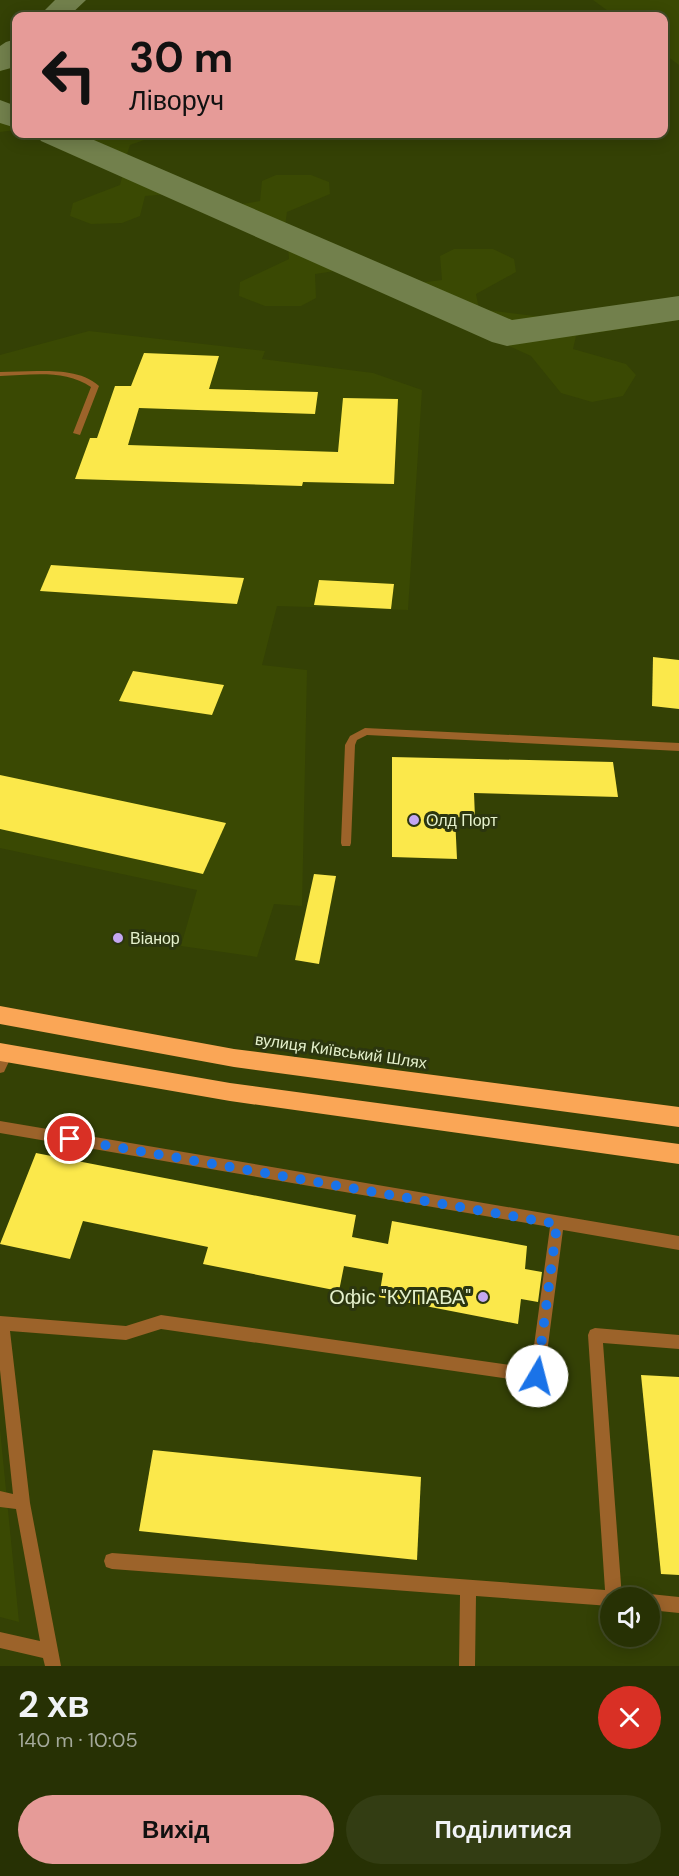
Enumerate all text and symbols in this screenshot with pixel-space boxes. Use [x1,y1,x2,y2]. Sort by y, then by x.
text: 30 m [129,30,233,85]
icon: left [30,36,108,114]
text: Ліворуч [129,83,224,118]
place label: Олд Порт [426,810,498,831]
marker: Олд Порт [407,813,421,827]
place label: Віанор [130,928,180,949]
marker: Віанор [111,931,125,945]
street label: вулиця Київський Шлях [254,1029,428,1073]
pin [44,1113,95,1164]
icon: arrive [53,1122,86,1155]
place label: Офіс "КУПАВА" [329,1284,471,1310]
marker: Офіс "КУПАВА" [476,1290,490,1304]
position arrow [505,1344,569,1408]
map controls [600,1587,660,1647]
button: sound [600,1587,660,1647]
text: 2 хв [18,1681,89,1728]
button: close [598,1686,661,1749]
text: 140 m · 10:05 [18,1727,138,1753]
button: Вихід [18,1795,334,1864]
button: Поділитися [346,1795,661,1864]

